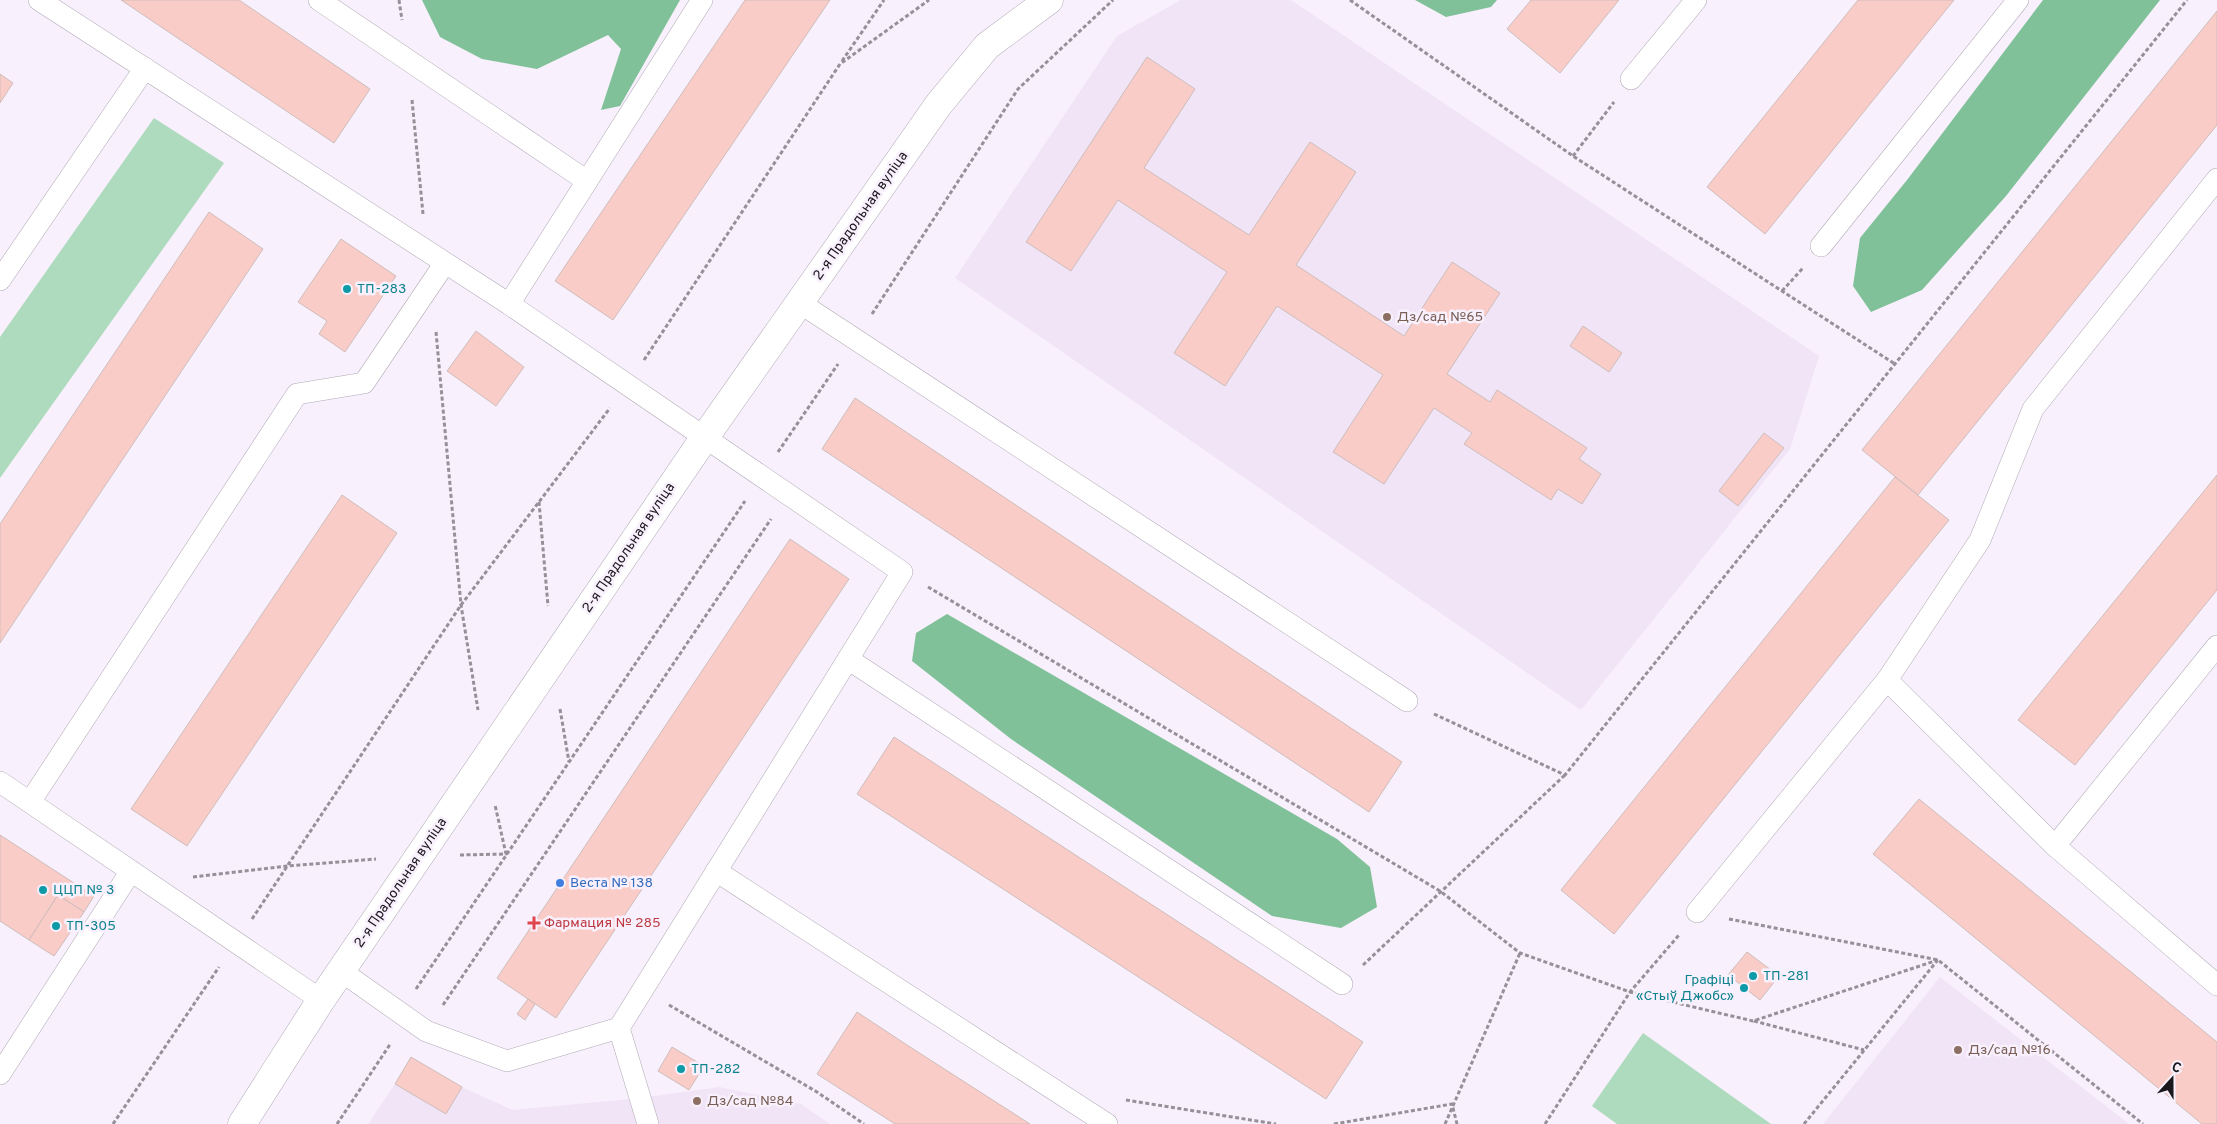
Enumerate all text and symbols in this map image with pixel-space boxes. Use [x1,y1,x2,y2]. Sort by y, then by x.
street label: 2-я Прадольная вуліца [810,148,912,284]
place label: ТП-283 [357,281,407,298]
marker: ТП-283 [341,283,353,295]
place label: Дз/сад №65 [1397,309,1483,326]
marker: Дз/сад №65 [1381,311,1393,323]
street label: 2-я Прадольная вуліца [579,480,679,616]
street label: 2-я Прадольная вуліца [351,815,451,951]
place label: Веста № 138 [570,875,653,892]
marker: Веста № 138 [554,877,566,889]
place label: ЦЦП № 3 [53,882,114,899]
marker: ЦЦП № 3 [37,884,49,896]
place label: Фармация № 285 [544,915,661,932]
marker: Фармация № 285 [528,917,540,929]
place label: ТП-305 [66,918,116,935]
marker: ТП-305 [50,920,62,932]
place label: ТП-281 [1763,968,1809,985]
marker: ТП-281 [1747,970,1759,982]
place label: Графіці «Стыў Джобс» [1636,972,1734,1005]
marker: Графіці «Стыў Джобс» [1738,982,1750,994]
place label: Дз/сад №16 [1968,1042,2051,1059]
marker: Дз/сад №16 [1952,1044,1964,1056]
north arrow [2147,1054,2197,1104]
text: С [2169,1059,2183,1078]
place label: ТП-282 [691,1061,740,1078]
marker: ТП-282 [675,1063,687,1075]
place label: Дз/сад №84 [707,1093,793,1110]
marker: Дз/сад №84 [691,1095,703,1107]

